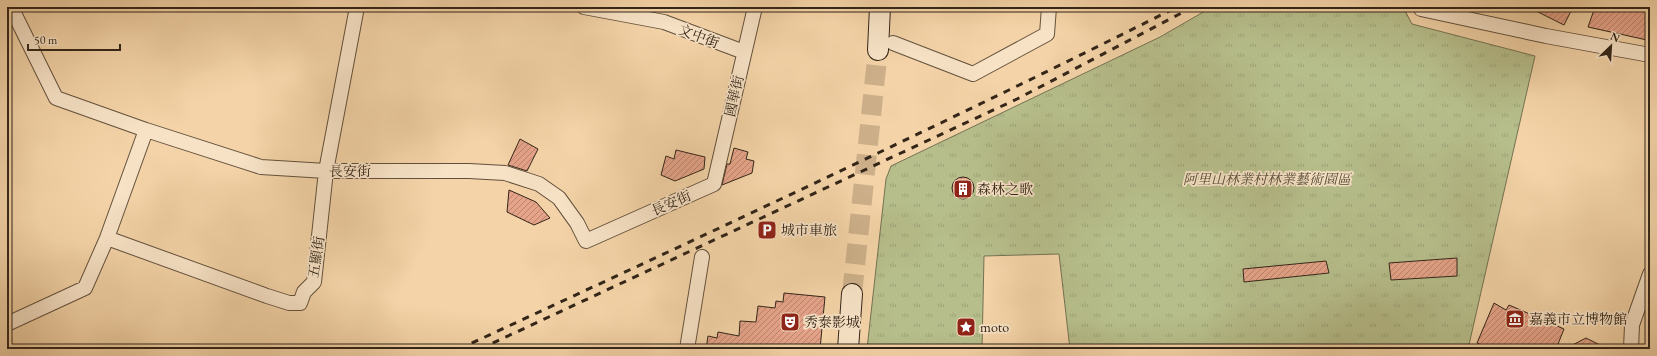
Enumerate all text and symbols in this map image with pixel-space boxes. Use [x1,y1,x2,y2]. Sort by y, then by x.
street label: 文中街 [676,20,722,52]
scale bar [28,26,120,52]
north arrow [1591,26,1631,66]
text: N [1608,29,1622,45]
text: 50 m [34,32,58,48]
street label: 國華街 [721,74,747,118]
street label: 長安街 [329,162,371,180]
park label: 阿里山林業村林業藝術園區 [1183,170,1353,188]
building icon: 森林之歌 [952,178,974,200]
place label: 森林之歌 [977,180,1033,198]
street label: 長安街 [648,186,694,220]
parking icon: 城市車旅 [756,219,778,241]
place label: 城市車旅 [781,221,837,239]
street label: 五顯街 [304,235,328,279]
museum icon: 嘉義市立博物館 [1504,308,1526,330]
place label: 嘉義市立博物館 [1529,310,1627,328]
theatre icon: 秀泰影城 [779,311,801,333]
place label: 秀泰影城 [804,313,860,331]
place icon: moto [955,316,977,338]
place label: moto [980,318,1009,336]

